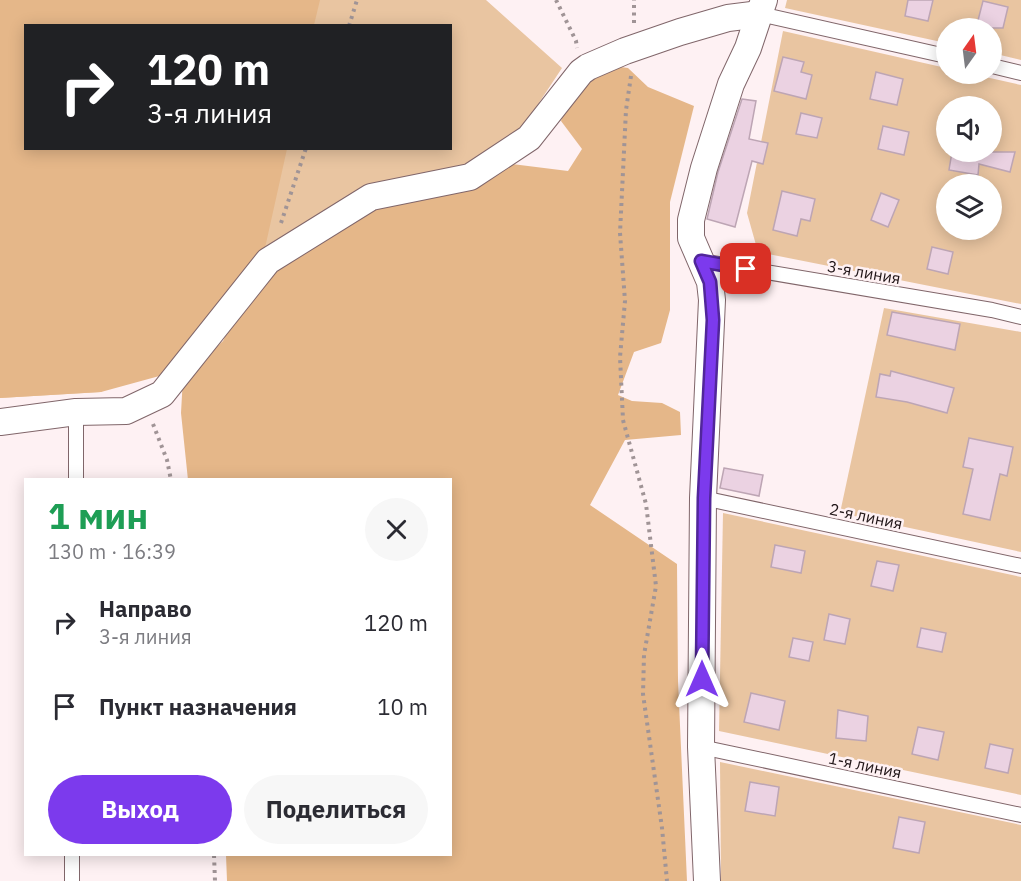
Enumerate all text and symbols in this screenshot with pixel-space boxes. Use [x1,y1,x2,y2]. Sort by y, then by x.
north arrow [936,18,1002,84]
map controls [936,18,1002,240]
text: 120 m [147,42,270,97]
icon: right [48,48,126,126]
text: 3-я линия [147,95,272,130]
button: sound [936,96,1002,162]
button: layers [936,174,1002,240]
pin [720,243,771,294]
icon: arrive [729,252,762,285]
street label: 3-я линия [826,256,902,288]
text: 1 мин [48,492,148,539]
button: close [365,498,428,561]
street label: 2-я линия [828,499,904,533]
text: 130 m · 16:39 [48,538,176,565]
text: Направо [99,594,192,623]
icon: right [48,606,81,639]
text: 120 m [364,608,428,637]
text: 3-я линия [99,623,192,650]
position arrow [670,647,734,711]
icon: arrive [48,690,81,723]
text: Пункт назначения [99,692,297,721]
text: 10 m [377,692,428,721]
street label: 1-я линия [827,748,903,782]
button: Выход [48,775,232,844]
button: Поделиться [244,775,428,844]

